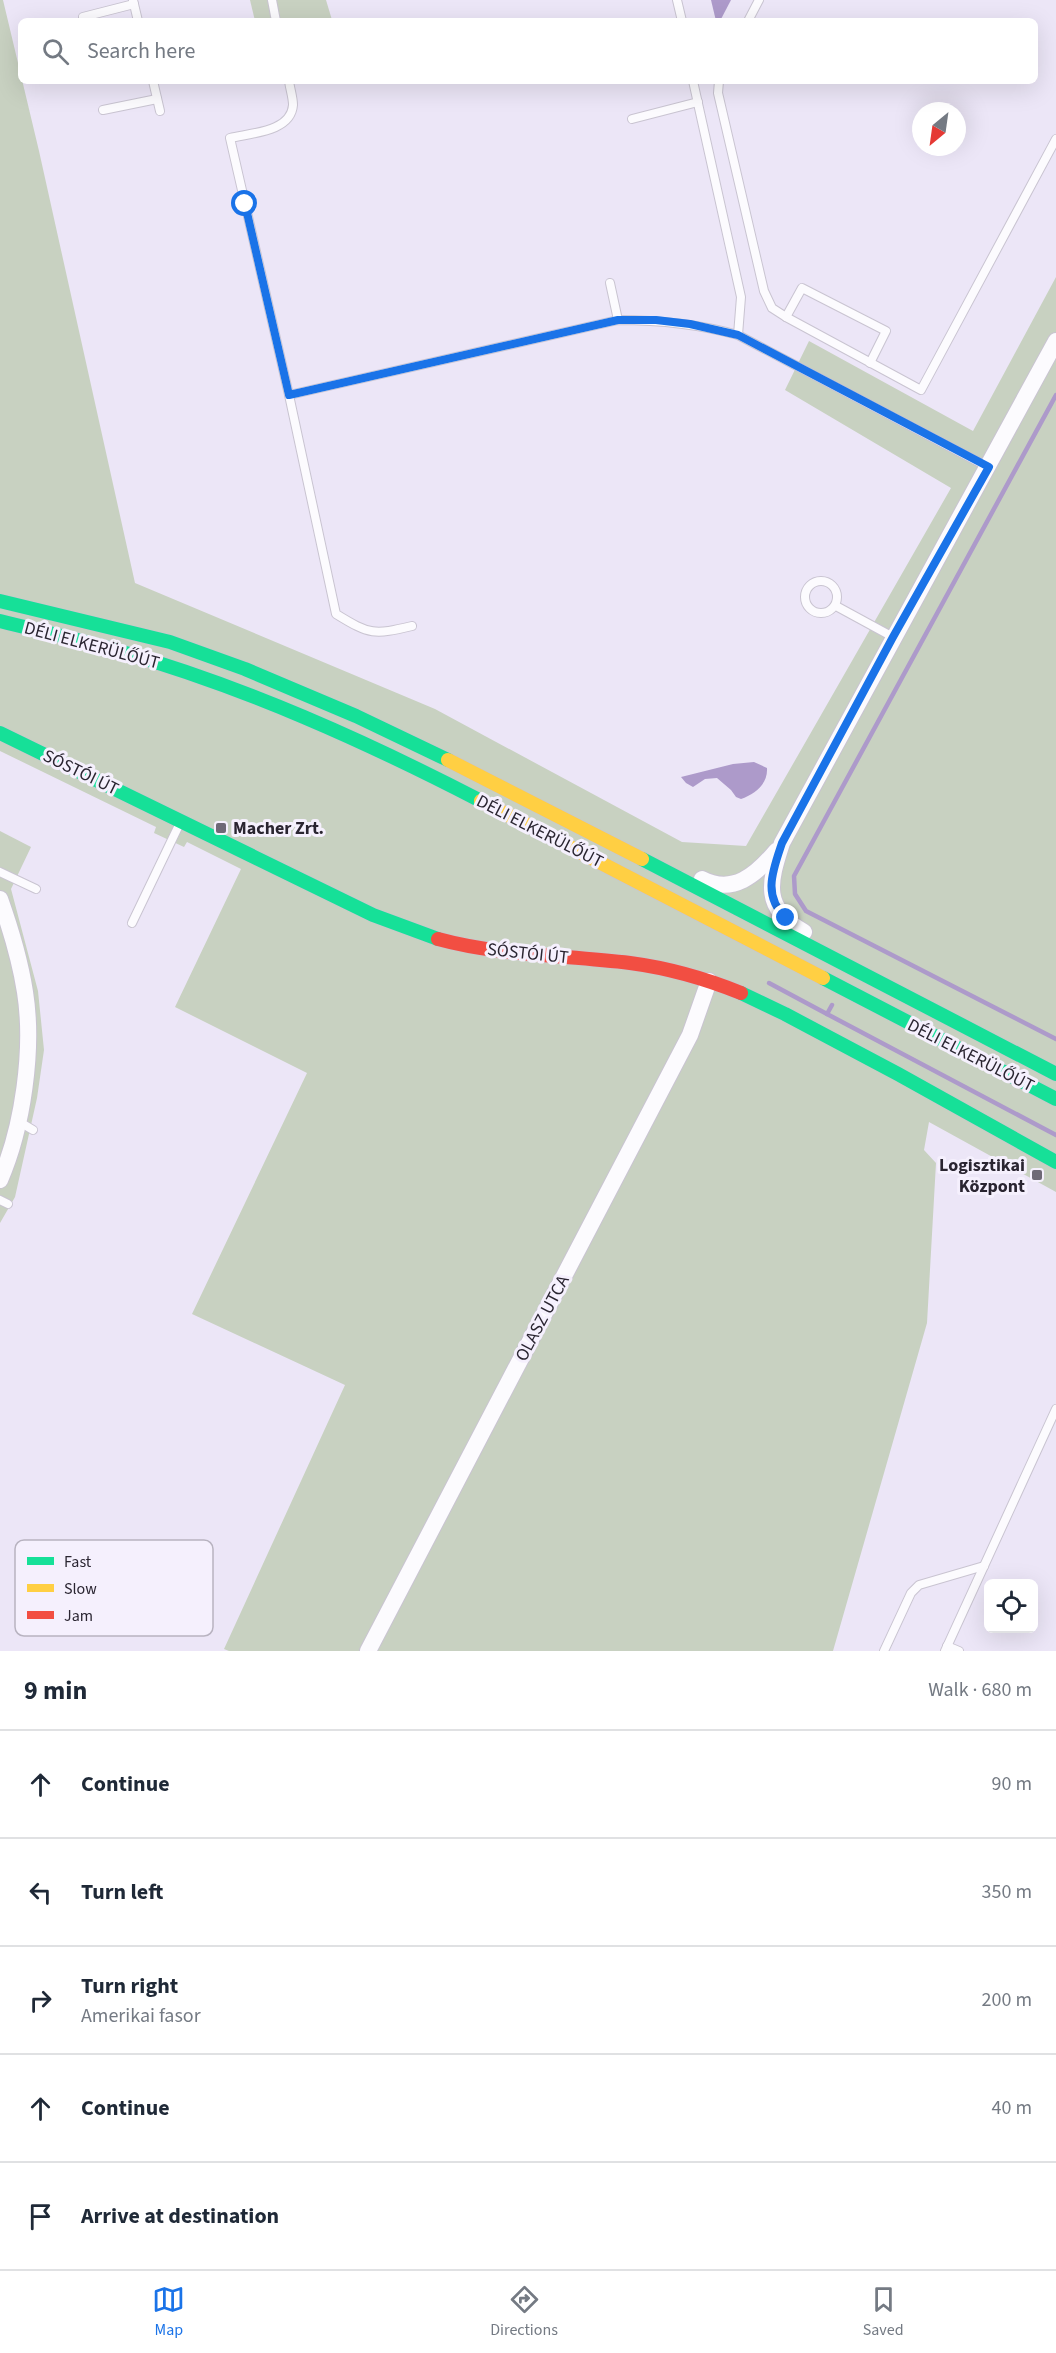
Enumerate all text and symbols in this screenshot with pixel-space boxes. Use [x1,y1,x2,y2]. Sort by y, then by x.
search box [18,18,1038,84]
icon: search [39,35,72,68]
text: Search here [87,35,195,67]
north arrow [912,102,966,156]
route start [231,190,257,216]
street label: DÉLI ELKERÜLŐÚT [21,615,163,676]
street label: SÓSTÓI ÚT [39,743,123,802]
street label: DÉLI ELKERÜLŐÚT [472,789,608,874]
place label: Macher Zrt. [233,816,324,841]
marker: Macher Zrt. [214,821,228,835]
route end [772,904,798,930]
street label: SÓSTÓI ÚT [486,937,570,970]
street label: DÉLI ELKERÜLŐÚT [903,1013,1039,1098]
place label: Logisztikai Központ [939,1153,1025,1199]
marker: Logisztikai Központ [1030,1168,1044,1182]
street label: OLASZ UTCA [509,1271,576,1366]
legend [15,1540,213,1636]
text: Fast [64,1551,92,1573]
text: Slow [64,1578,97,1600]
map controls [984,1579,1038,1633]
button: locate [984,1579,1038,1633]
text: Jam [64,1605,93,1627]
text: 9 min [24,1672,87,1709]
text: Walk · 680 m [928,1676,1032,1704]
icon: ahead [24,1768,57,1801]
text: Continue [81,1768,170,1800]
text: 90 m [992,1770,1032,1798]
icon: left [24,1876,57,1909]
text: Turn left [81,1876,163,1908]
text: 350 m [982,1878,1032,1906]
text: Turn right [81,1970,178,2002]
icon: right [24,1984,57,2017]
text: 200 m [982,1986,1032,2014]
text: Amerikai fasor [81,2002,201,2030]
icon: ahead [24,2092,57,2125]
text: Continue [81,2092,170,2124]
text: 40 m [992,2094,1032,2122]
icon: arrive [24,2200,57,2233]
text: Arrive at destination [81,2200,279,2232]
tab: Map [152,2283,185,2341]
tab: Directions [490,2283,558,2341]
tab: Saved [863,2283,904,2341]

